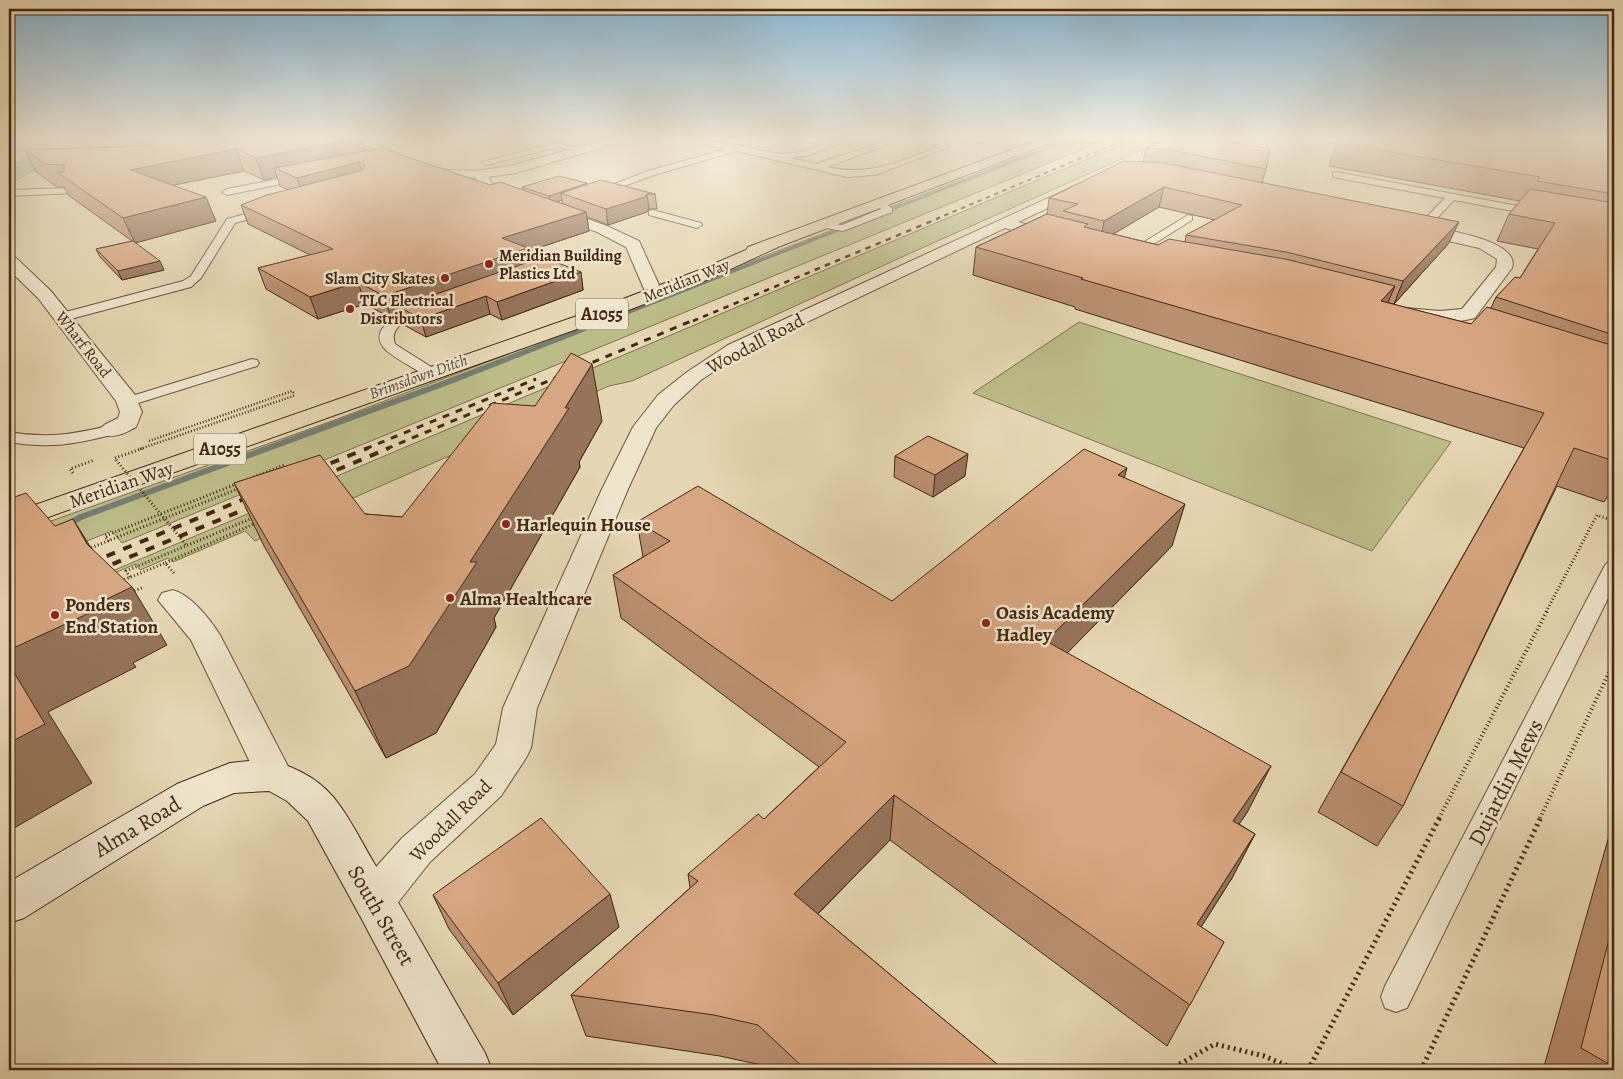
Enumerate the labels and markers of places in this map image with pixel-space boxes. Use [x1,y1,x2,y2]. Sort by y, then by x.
place label: Meridian Building Plastics Ltd [499,245,623,285]
marker: Meridian Building Plastics Ltd [483,258,495,270]
place label: Slam City Skates [325,268,435,290]
marker: Slam City Skates [439,272,451,284]
place label: TLC Electrical Distributors [360,290,454,330]
marker: TLC Electrical Distributors [344,303,356,315]
place label: Harlequin House [516,512,651,538]
marker: Harlequin House [500,518,512,530]
place label: Alma Healthcare [459,586,592,612]
place label: Ponders End Station [65,592,158,640]
marker: Alma Healthcare [444,592,456,604]
place label: Oasis Academy Hadley [996,600,1116,648]
marker: Ponders End Station [49,609,61,621]
marker: Oasis Academy Hadley [980,617,992,629]

